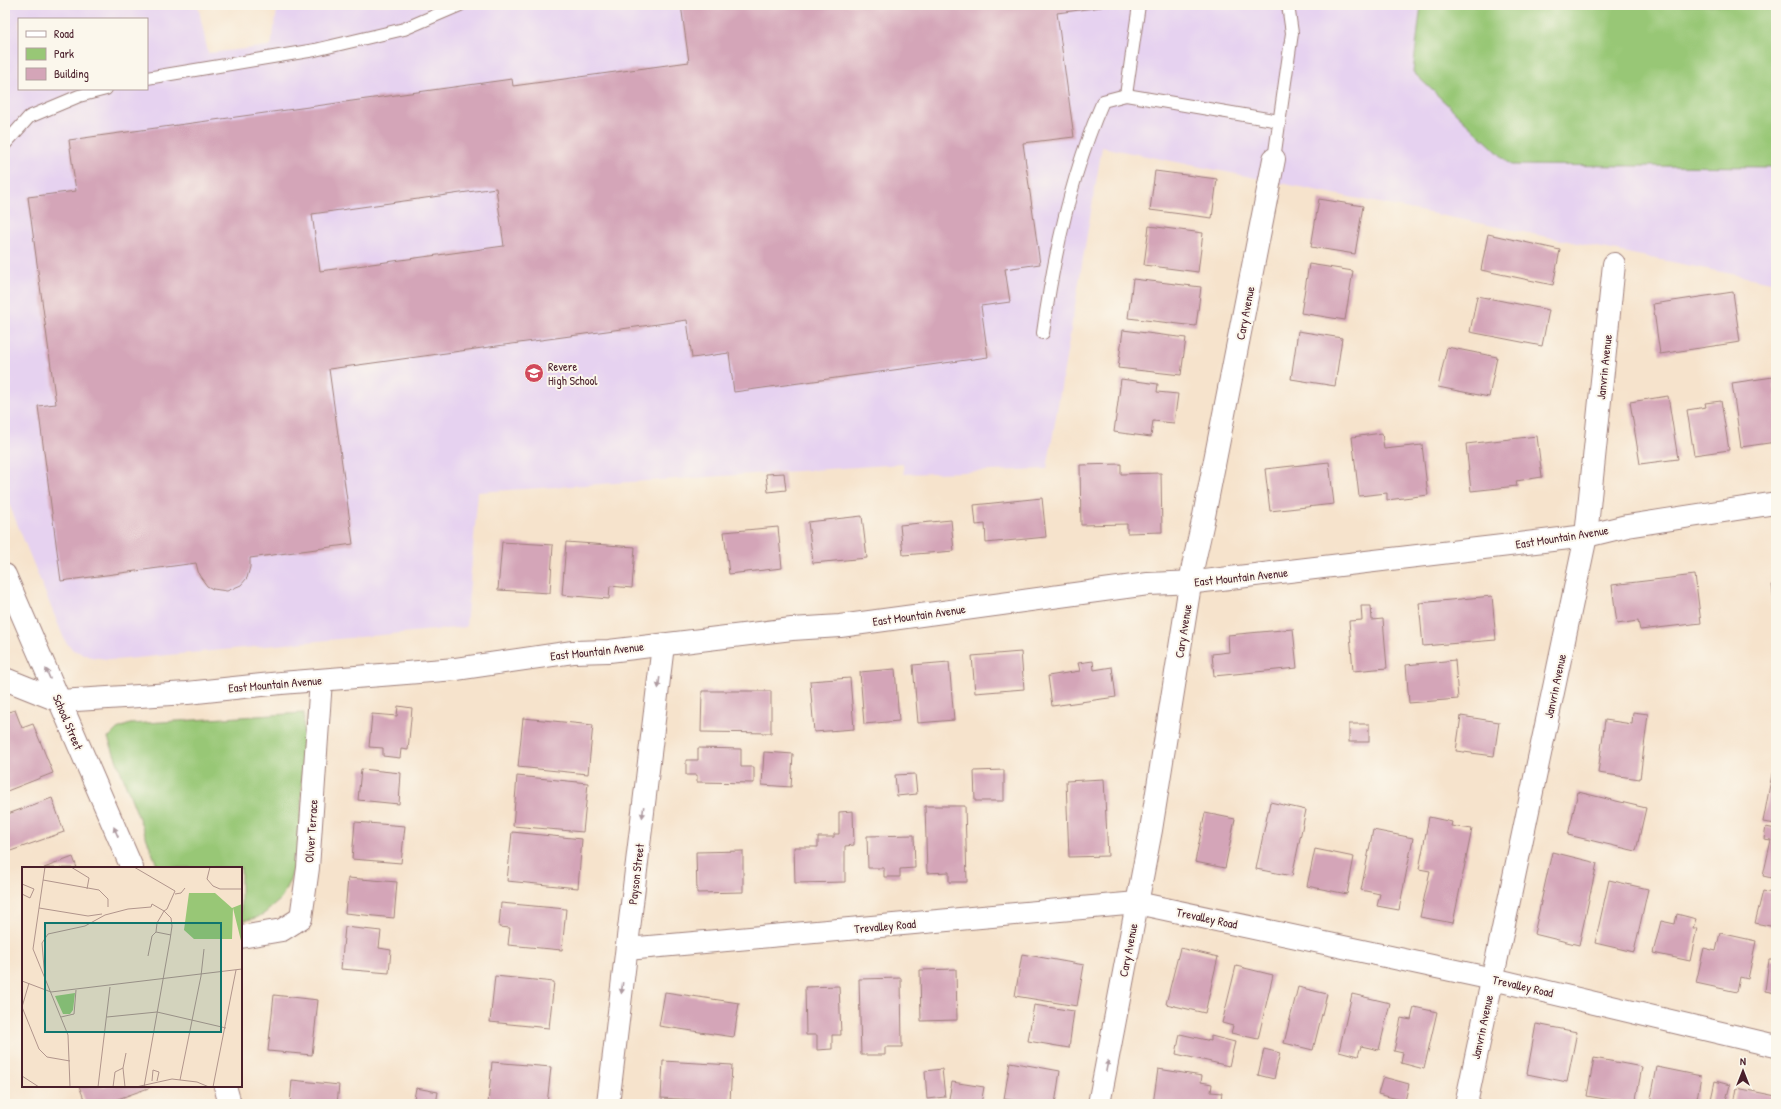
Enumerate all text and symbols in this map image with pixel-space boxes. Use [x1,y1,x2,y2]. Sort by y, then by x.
legend [18,18,148,90]
text: Road [54,25,74,42]
text: Park [54,45,74,62]
text: Building [54,65,89,82]
street label: Cary Avenue [1231,285,1259,341]
street label: Janvrin Avenue [1592,333,1616,400]
place label: Revere High School [548,358,598,389]
school or university icon: Revere High School [523,362,545,384]
street label: East Mountain Avenue [1514,521,1610,553]
street label: East Mountain Avenue [1193,564,1289,590]
street label: East Mountain Avenue [871,600,967,630]
street label: Cary Avenue [1170,603,1196,659]
street label: East Mountain Avenue [549,638,645,664]
street label: Janvrin Avenue [1540,652,1570,720]
one-way arrow [45,669,51,680]
street label: East Mountain Avenue [228,671,323,697]
one-way arrow [655,677,662,689]
street label: School Street [49,692,88,753]
street label: Oliver Terrace [300,799,322,863]
one-way arrow [640,806,646,818]
one-way arrow [113,826,119,838]
street label: Payson Street [624,842,648,905]
inset map [22,867,242,1087]
street label: Trevalley Road [1175,903,1239,933]
street label: Trevalley Road [853,915,917,937]
street label: Cary Avenue [1114,922,1142,978]
street label: Trevalley Road [1491,971,1555,1001]
one-way arrow [619,982,625,994]
street label: Janvrin Avenue [1467,993,1497,1061]
north arrow [1723,1051,1763,1091]
text: N [1740,1054,1746,1068]
one-way arrow [1104,1060,1110,1072]

